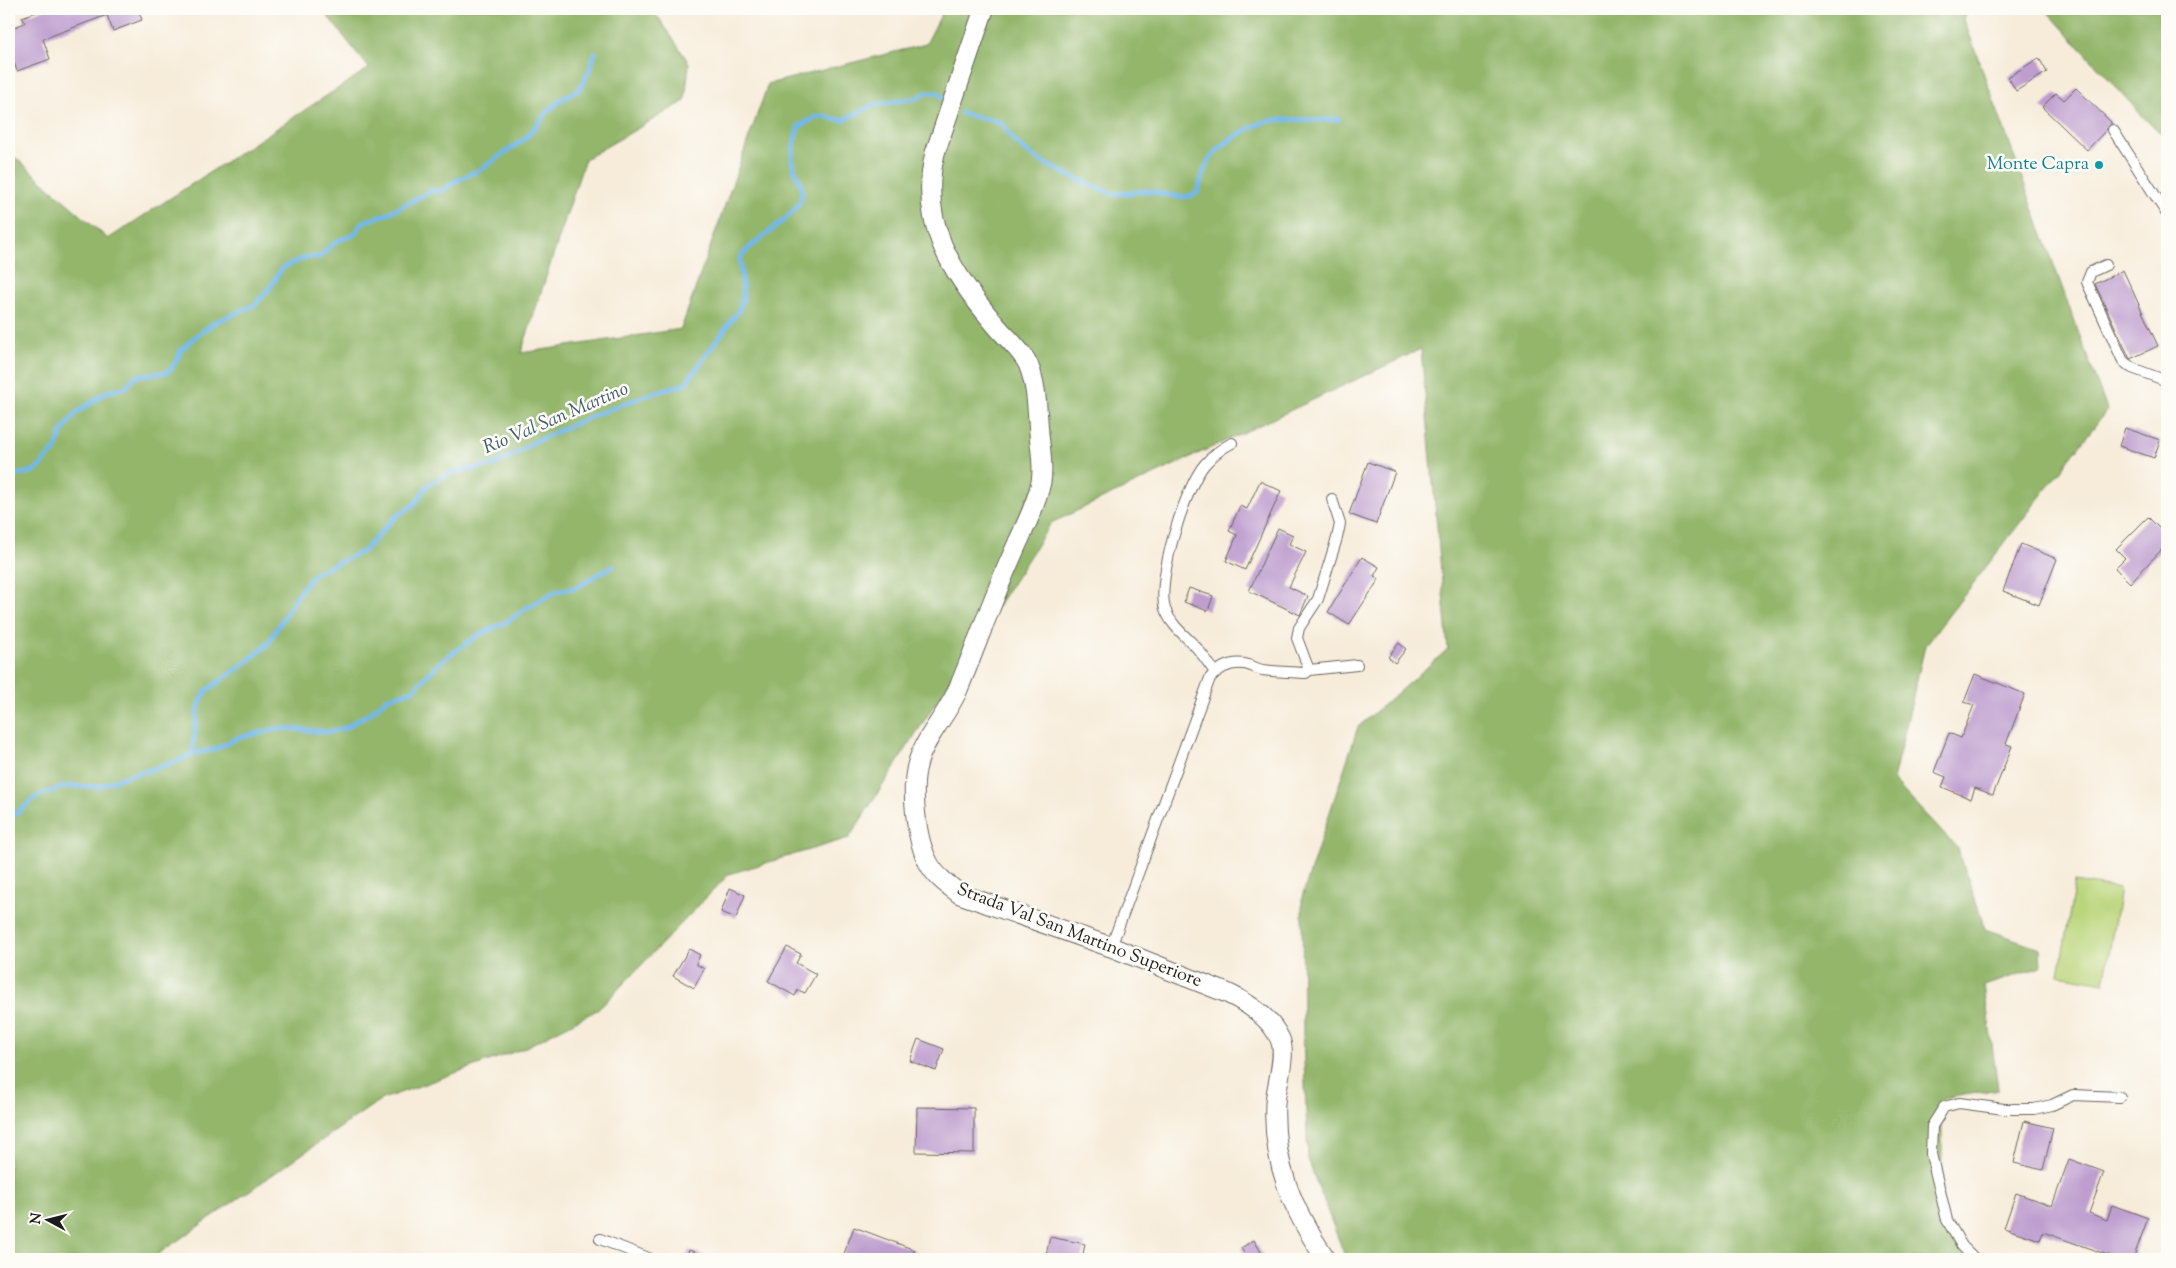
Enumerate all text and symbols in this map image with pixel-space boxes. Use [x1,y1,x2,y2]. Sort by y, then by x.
place label: Monte Capra [1987,152,2089,178]
marker: Monte Capra [2093,159,2105,171]
water label: Rio Val San Martino [479,376,633,462]
street label: Strada Val San Martino Superiore [952,877,1206,995]
north arrow [22,1196,72,1246]
text: N [26,1212,48,1225]

